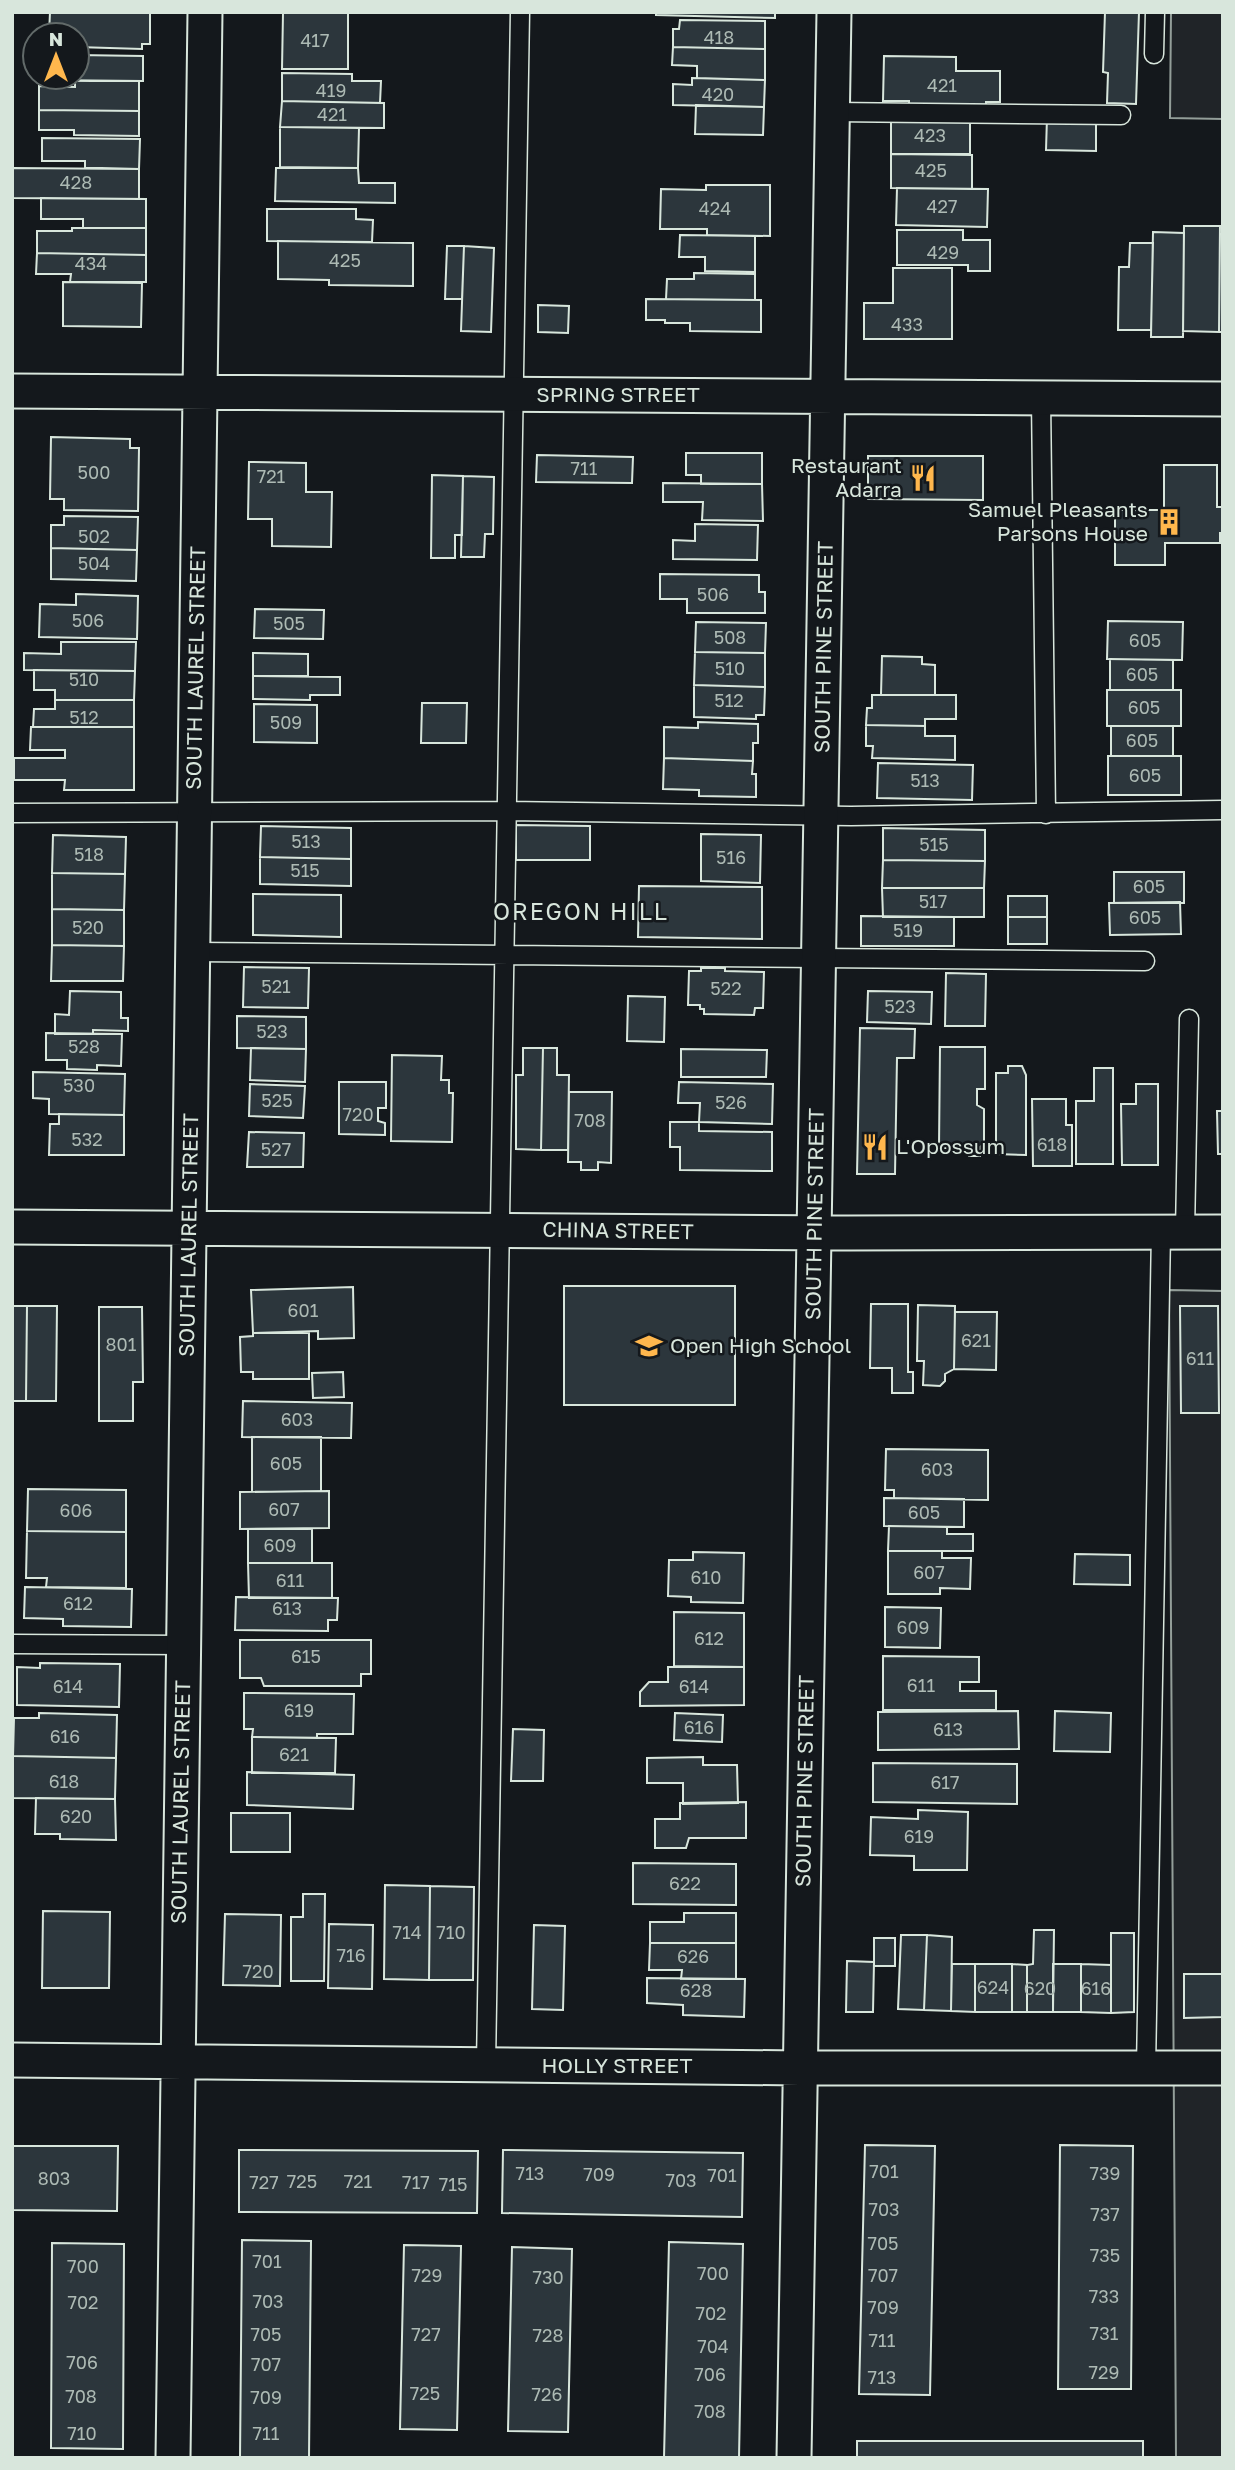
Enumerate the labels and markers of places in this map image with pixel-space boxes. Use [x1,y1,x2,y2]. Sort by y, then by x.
place label: Restaurant Adarra [791,452,902,502]
restaurant icon: Restaurant Adarra [908,463,938,493]
place label: Samuel Pleasants Parsons House [968,496,1148,546]
building icon: Samuel Pleasants Parsons House [1154,507,1184,537]
restaurant icon: L'Opossum [860,1132,890,1162]
place label: L'Opossum [896,1133,1005,1159]
school or university icon: Open High School [634,1331,664,1361]
place label: Open High School [670,1332,851,1358]

